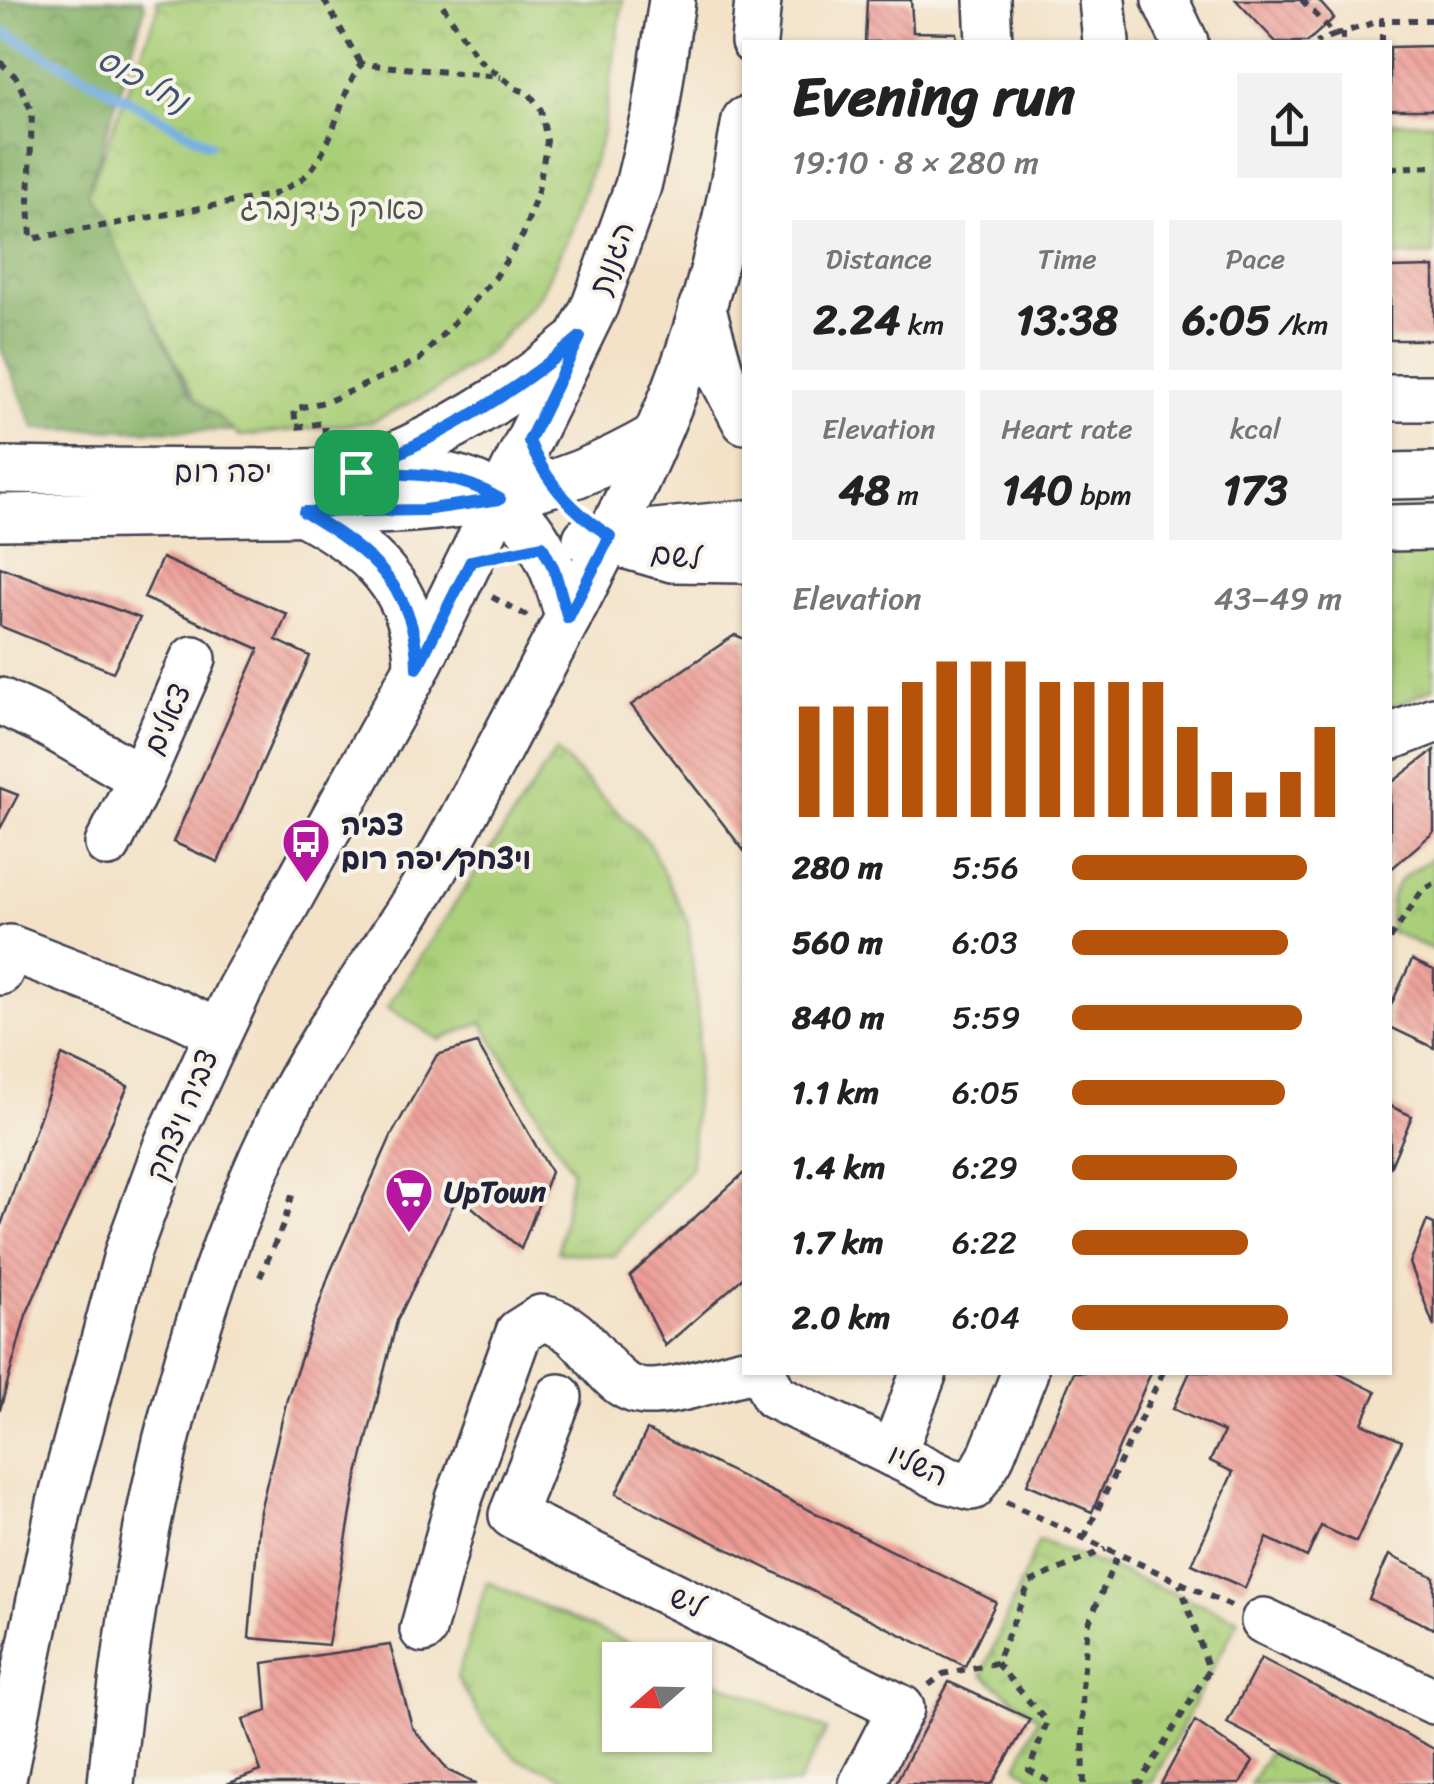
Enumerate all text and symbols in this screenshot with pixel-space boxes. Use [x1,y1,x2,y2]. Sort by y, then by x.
water label: נחל כוס [86,32,201,130]
text: Evening run [792,48,1075,145]
button: share [1237,73,1342,178]
text: 19:10 · 8 × 280 m [792,134,1039,191]
park label: פארק זידנברג [240,182,424,236]
street label: הגננת [573,213,651,303]
text: Distance [826,234,932,283]
text: Time [1037,234,1097,283]
text: Pace [1226,234,1285,283]
text: 2.24 [813,283,901,357]
text: 13:38 [1016,283,1118,357]
text: 6:05 [1182,283,1271,357]
text: km [901,300,944,349]
text: /km [1271,300,1328,349]
text: Elevation [822,404,935,453]
text: Heart rate [1001,404,1133,453]
text: kcal [1230,404,1281,453]
pin [314,430,399,515]
street label: יפה רום [174,445,272,499]
icon: arrive [329,445,384,500]
text: 48 [838,453,890,527]
text: 140 [1002,453,1073,527]
text: 173 [1223,453,1288,527]
text: m [890,470,919,519]
text: bpm [1073,470,1132,519]
street label: לשם [647,526,706,586]
text: Elevation [792,570,922,627]
text: 43–49 m [1214,570,1342,627]
street label: צאלים [127,674,207,764]
place label: צביה ויצחק/יפה רום [341,798,531,886]
bus stop icon: צביה ויצחק/יפה רום [280,816,332,884]
text: 280 m [792,839,883,896]
text: 5:56 [952,839,1019,896]
text: 560 m [792,914,883,971]
text: 6:03 [952,914,1018,971]
text: 840 m [792,989,884,1046]
text: 5:59 [952,989,1020,1046]
street label: צביה ויצחק [130,1041,234,1189]
text: 1.1 km [792,1064,879,1121]
text: 6:05 [952,1064,1020,1121]
text: 1.4 km [792,1139,885,1196]
text: 6:29 [952,1139,1018,1196]
place label: UpTown [444,1165,547,1219]
supermarket icon: UpTown [383,1166,435,1234]
text: 1.7 km [792,1214,884,1271]
text: 6:22 [952,1214,1017,1271]
text: 2.0 km [792,1289,890,1346]
text: 6:04 [952,1289,1020,1346]
street label: השליו [879,1428,957,1502]
street label: ליש [660,1570,715,1634]
north arrow [602,1642,712,1752]
map controls [602,1642,712,1752]

